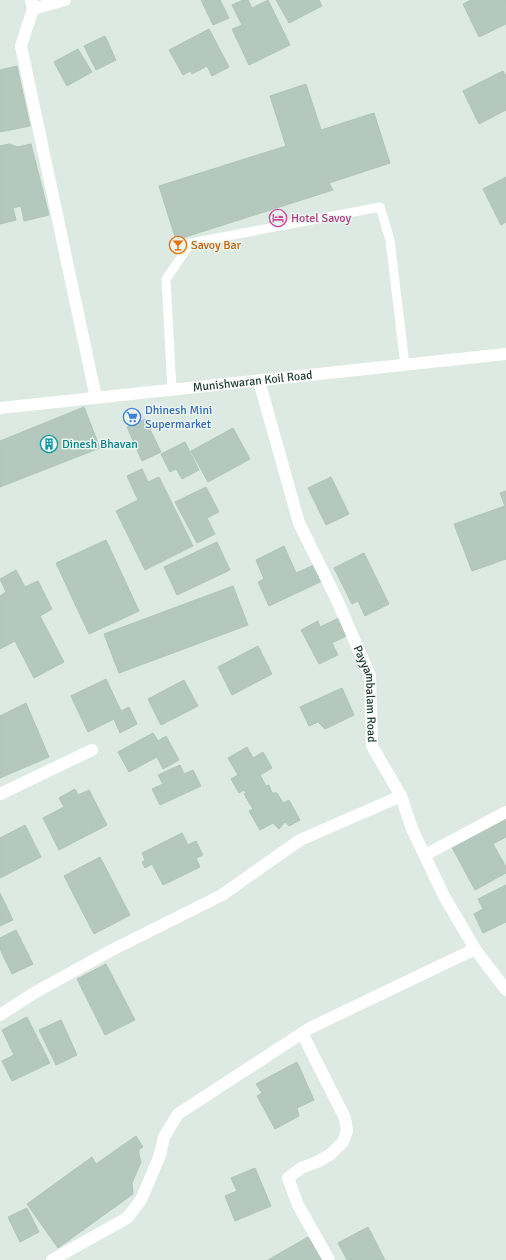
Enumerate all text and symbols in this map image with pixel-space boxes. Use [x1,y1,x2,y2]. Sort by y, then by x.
hotel icon: Hotel Savoy [268,208,288,228]
place label: Hotel Savoy [291,211,351,226]
bar icon: Savoy Bar [168,235,188,255]
place label: Savoy Bar [191,238,242,253]
street label: Munishwaran Koil Road [192,368,313,395]
place label: Dhinesh Mini Supermarket [145,403,212,432]
supermarket icon: Dhinesh Mini Supermarket [122,407,142,427]
building icon: Dinesh Bhavan [39,434,59,454]
place label: Dinesh Bhavan [62,437,138,452]
street label: Payyambalam Road [350,643,379,743]

